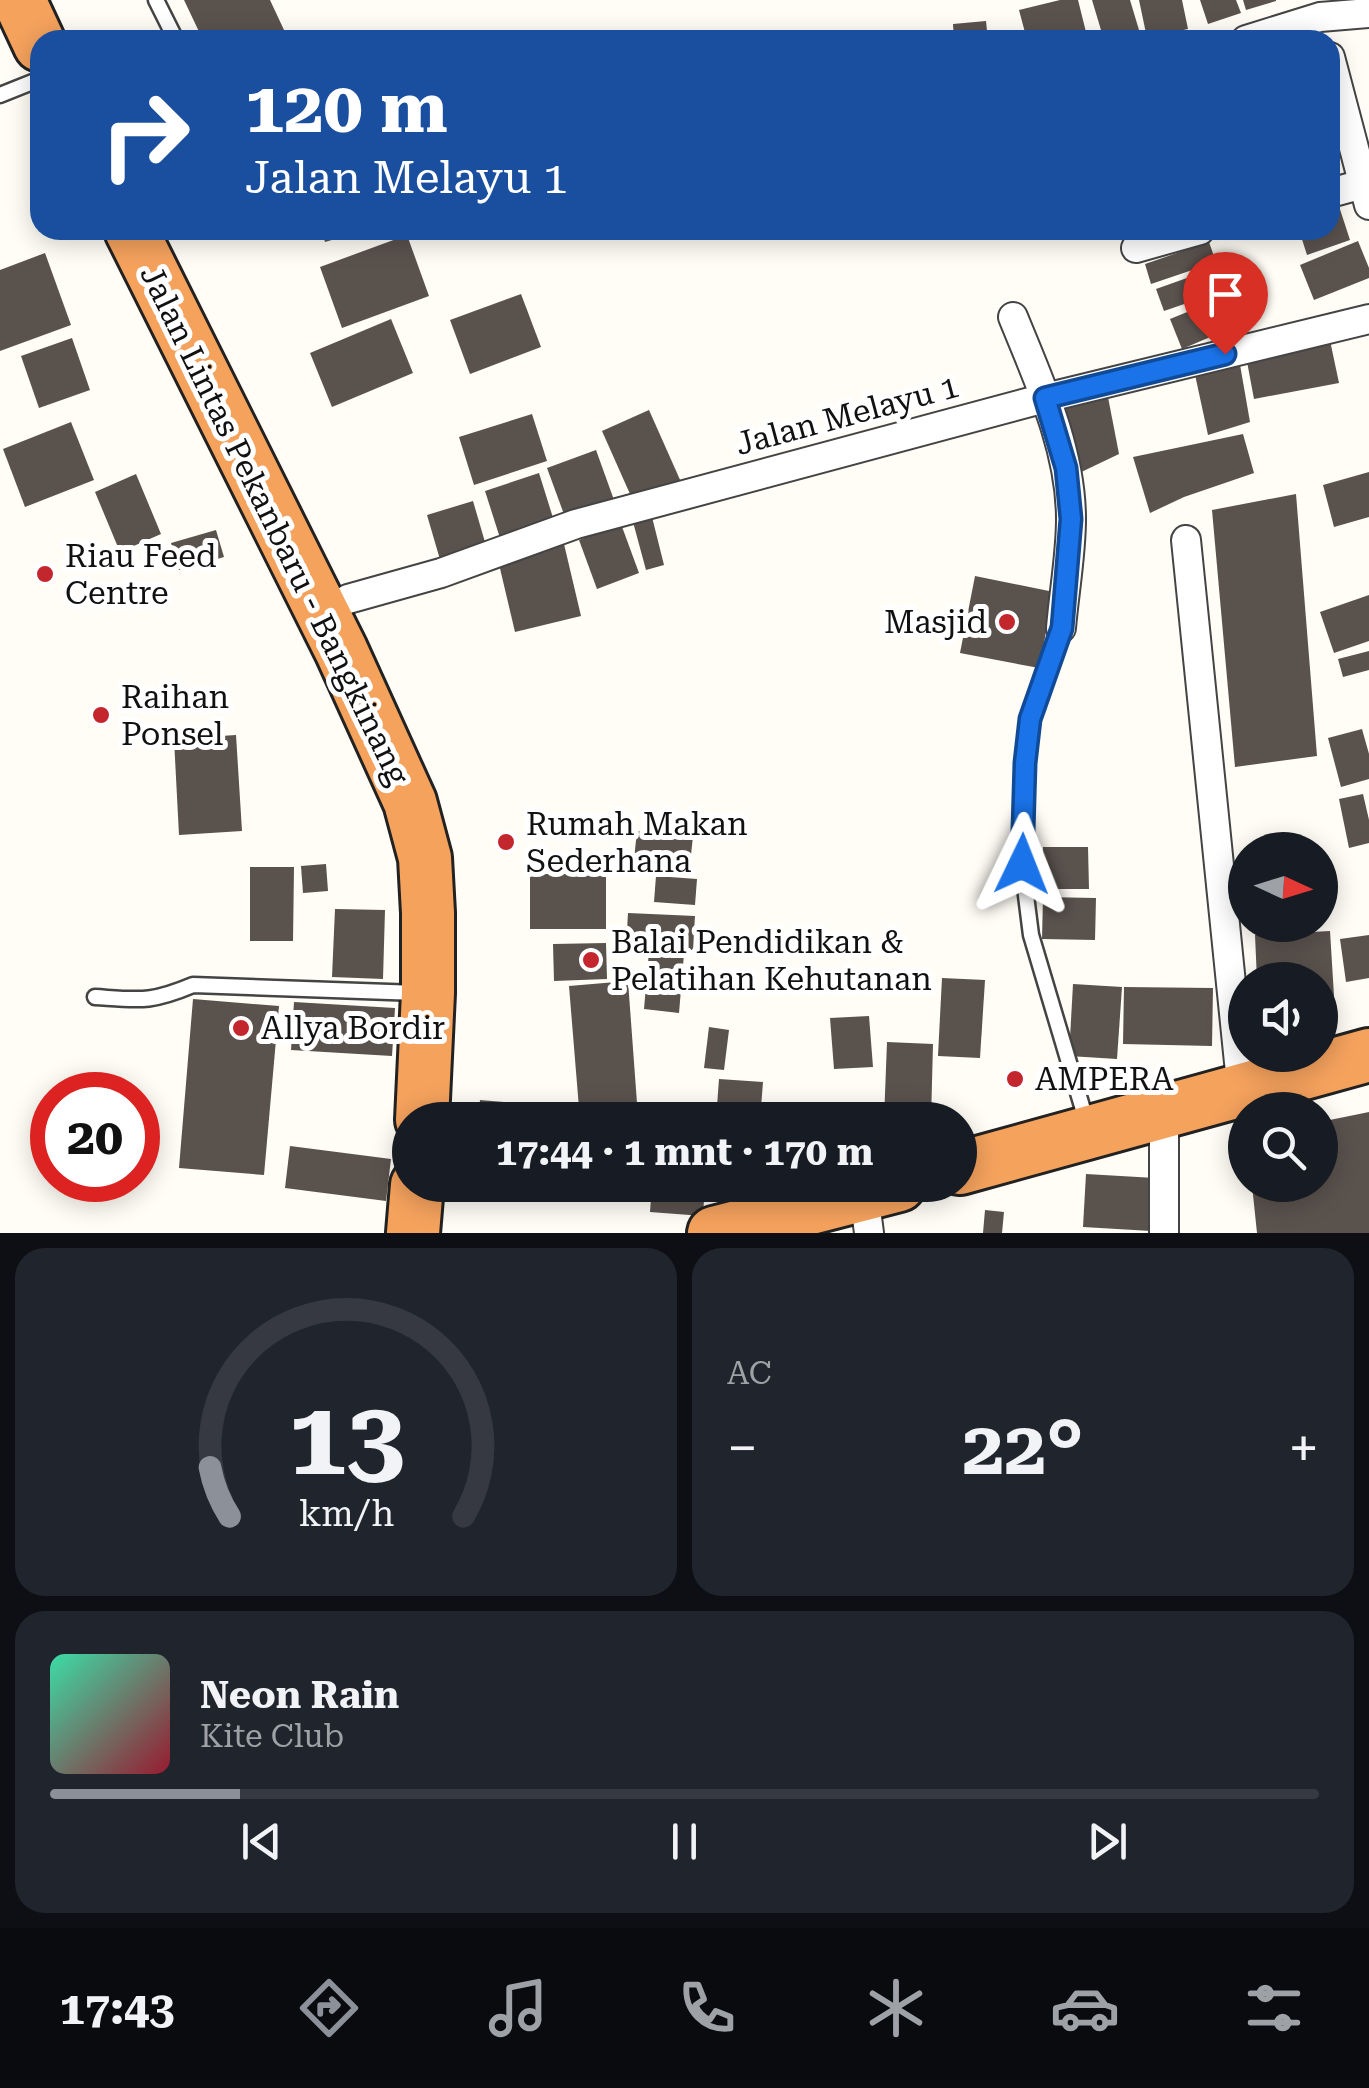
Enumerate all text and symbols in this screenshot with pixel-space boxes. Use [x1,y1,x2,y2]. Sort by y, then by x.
text: 120 m [245,67,448,149]
icon: right [80,70,210,200]
text: Jalan Melayu 1 [245,151,568,204]
pin [1183,252,1268,355]
street label: Jalan Lintas Pekanbaru - Bangkinang [132,259,418,792]
icon: arrive [1198,267,1253,322]
street label: Jalan Melayu 1 [731,367,963,463]
place label: Riau Feed Centre [65,537,216,612]
marker: Riau Feed Centre [34,563,56,585]
place label: Masjid [884,603,987,641]
marker: Masjid [996,611,1018,633]
place label: Raihan Ponsel [121,678,229,753]
marker: Raihan Ponsel [90,704,112,726]
place label: Rumah Makan Sederhana [526,805,748,880]
position arrow [970,812,1074,916]
marker: Rumah Makan Sederhana [495,831,517,853]
north arrow [1228,832,1338,942]
map controls [1228,832,1338,1202]
place label: Balai Pendidikan & Pelatihan Kehutanan [611,923,932,998]
marker: Balai Pendidikan & Pelatihan Kehutanan [580,949,602,971]
button: sound [1228,962,1338,1072]
place label: Allya Bordir [261,1009,445,1047]
marker: Allya Bordir [230,1017,252,1039]
place label: AMPERA [1035,1060,1174,1098]
marker: AMPERA [1004,1068,1026,1090]
speed limit sign: 20 [30,1072,160,1202]
button: search [1228,1092,1338,1202]
text: 17:44 · 1 mnt · 170 m [496,1130,873,1174]
text: AC [727,1354,772,1392]
text: 13 [288,1378,404,1499]
text: 22° [962,1404,1084,1492]
text: − [727,1416,758,1480]
text: + [1288,1416,1319,1480]
text: km/h [298,1493,394,1535]
text: Neon Rain [200,1673,399,1717]
text: Kite Club [200,1717,344,1755]
icon: previous [234,1814,289,1869]
icon: pause [657,1814,712,1869]
icon: next [1080,1814,1135,1869]
icon: directions [294,1973,364,2043]
icon: music [483,1973,553,2043]
icon: phone [672,1973,742,2043]
icon: climate [861,1973,931,2043]
icon: car [1050,1973,1120,2043]
icon: filters [1239,1973,1309,2043]
text: 17:43 [60,1982,174,2035]

